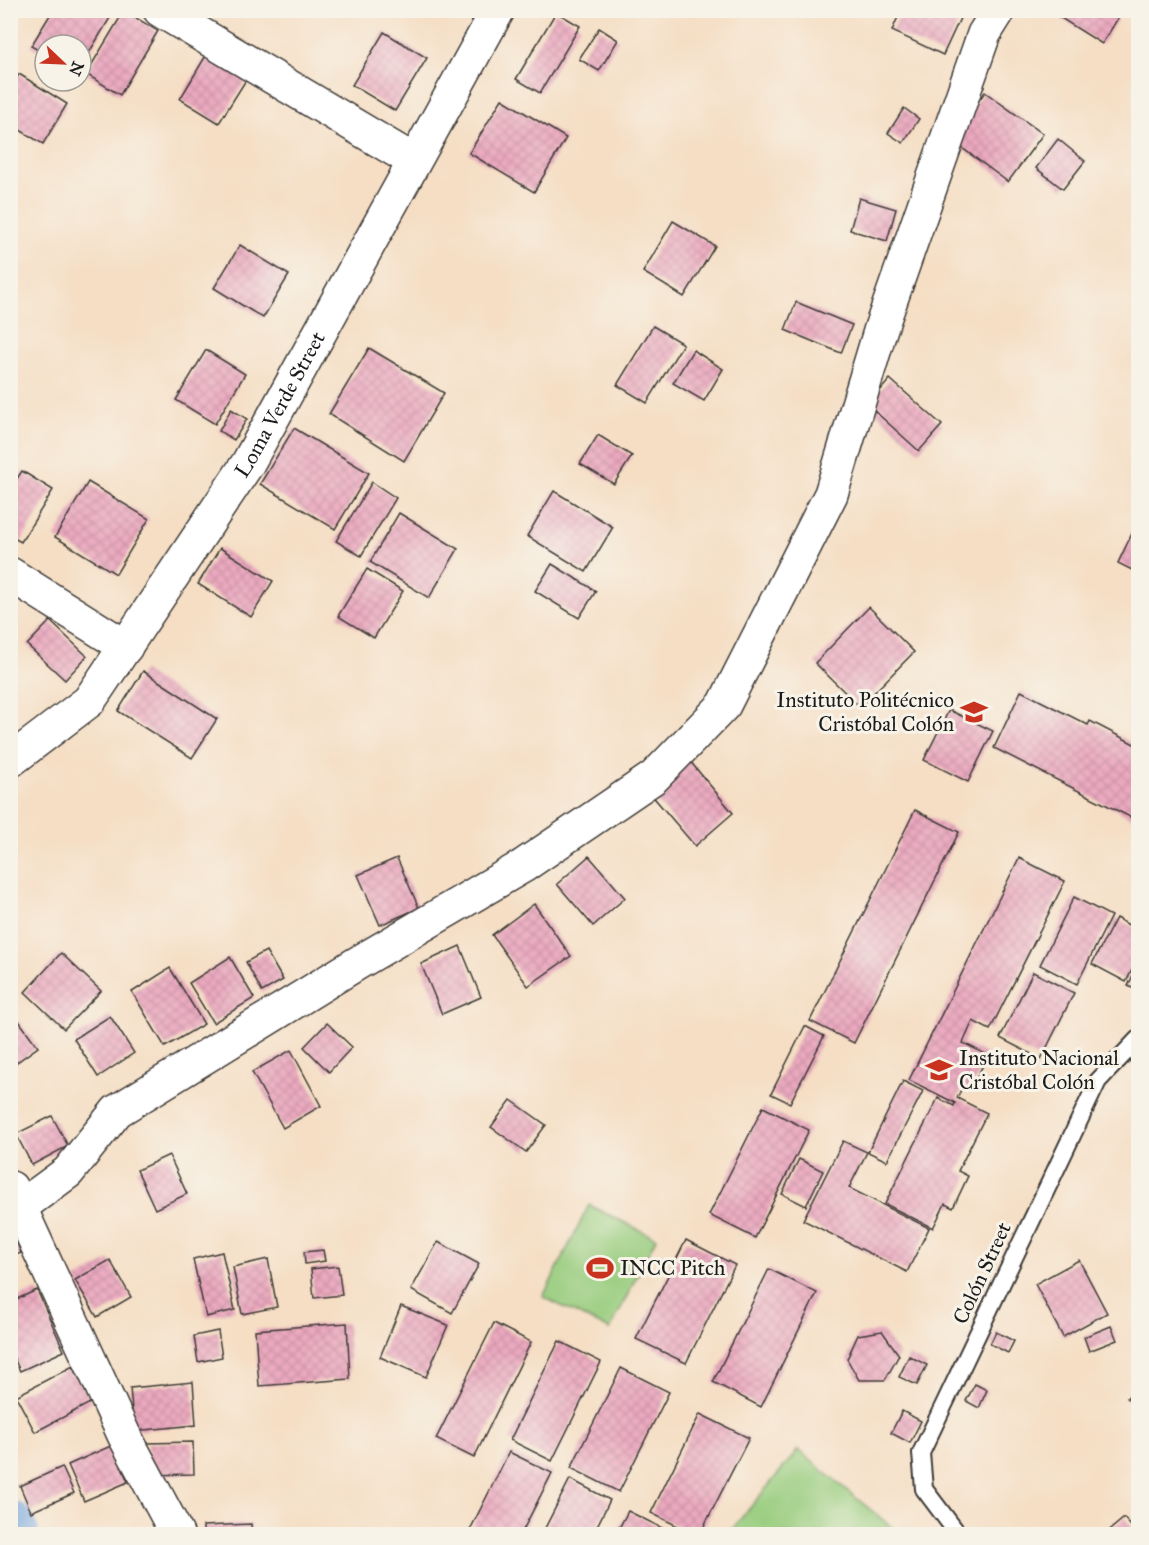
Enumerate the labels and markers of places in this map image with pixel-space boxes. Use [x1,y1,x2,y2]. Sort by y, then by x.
place label: Instituto Politécnico Cristóbal Colón [776,687,954,737]
school or university icon: Instituto Politécnico Cristóbal Colón [959,697,989,727]
place label: Instituto Nacional Cristóbal Colón [959,1045,1119,1095]
school or university icon: Instituto Nacional Cristóbal Colón [924,1055,954,1085]
sports icon: INCC Pitch [585,1253,615,1283]
place label: INCC Pitch [620,1255,726,1281]

